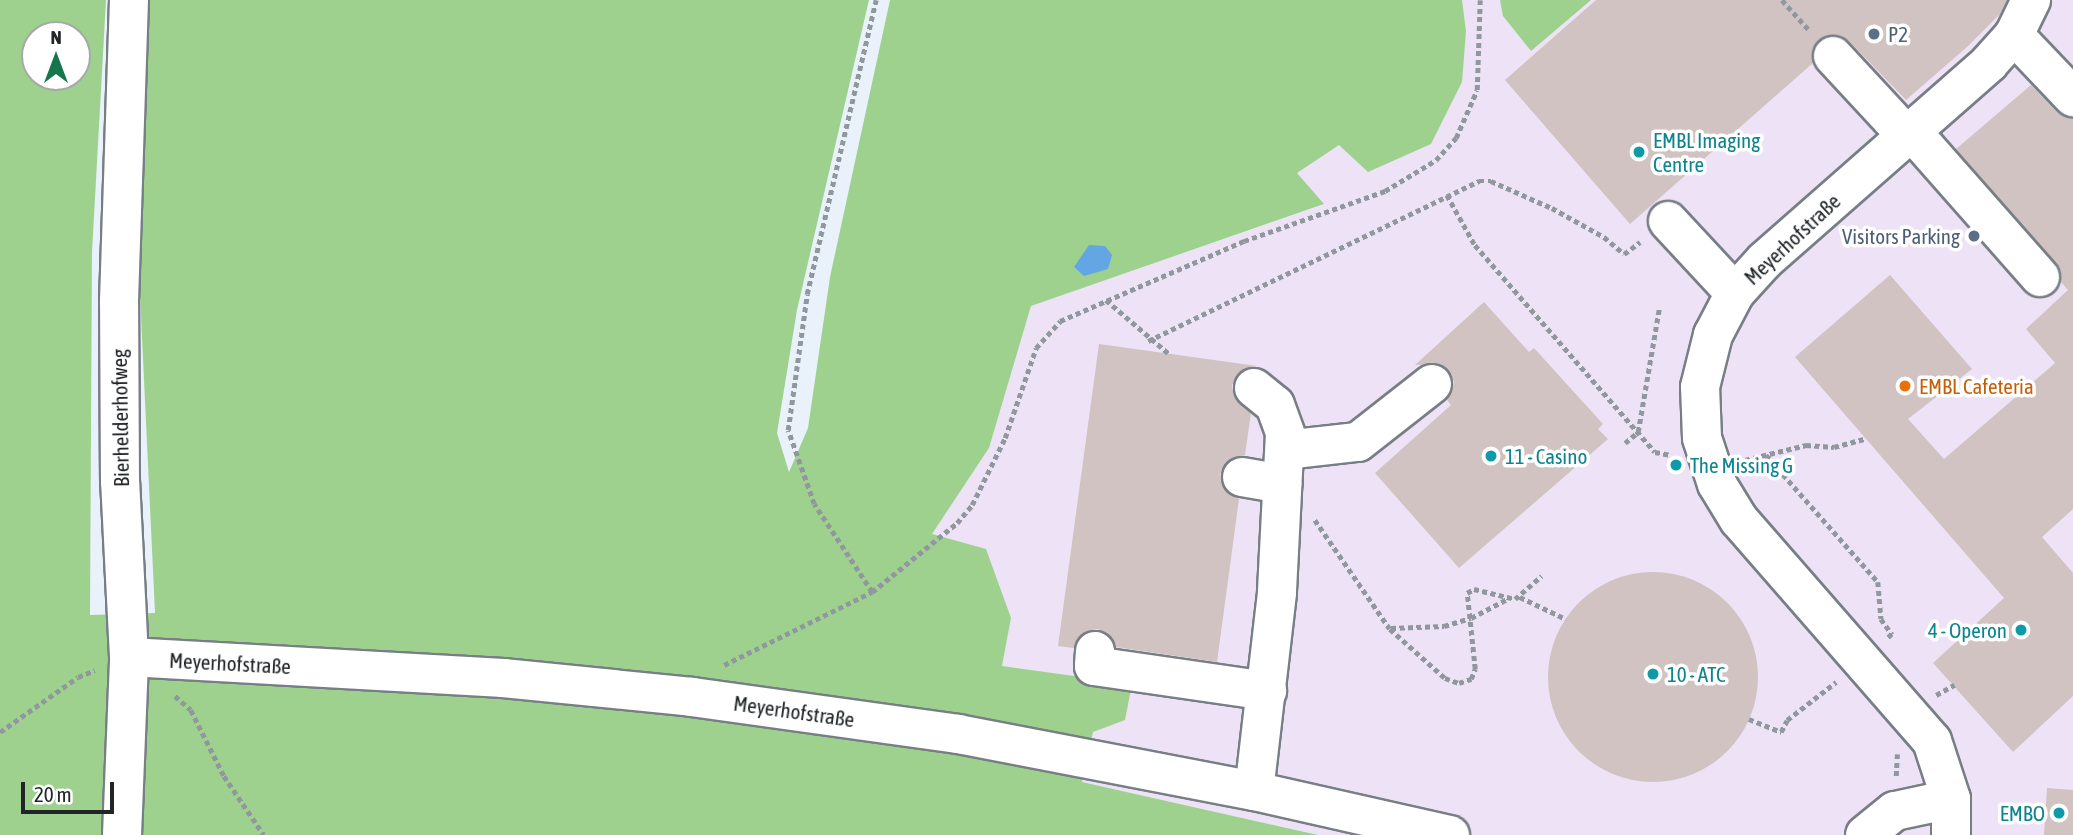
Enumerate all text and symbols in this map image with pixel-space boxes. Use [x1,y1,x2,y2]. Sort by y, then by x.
north arrow [21,21,91,91]
place label: P2 [1888,21,1908,47]
text: N [50,26,62,48]
marker: P2 [1866,26,1882,42]
place label: EMBL Imaging Centre [1653,127,1760,177]
marker: EMBL Imaging Centre [1631,144,1647,160]
street label: Meyerhofstraße [1739,188,1845,290]
place label: Visitors Parking [1842,223,1960,249]
marker: Visitors Parking [1966,228,1982,244]
street label: Bierhelderhofweg [106,349,134,487]
place label: EMBL Cafeteria [1919,373,2034,399]
marker: EMBL Cafeteria [1897,378,1913,394]
place label: 11 - Casino [1505,443,1587,469]
marker: 11 - Casino [1483,448,1499,464]
place label: The Missing G [1690,452,1793,478]
marker: The Missing G [1668,457,1684,473]
place label: 4 - Operon [1928,617,2007,643]
marker: 4 - Operon [2013,622,2029,638]
street label: Meyerhofstraße [169,647,291,679]
place label: 10 - ATC [1667,661,1725,687]
marker: 10 - ATC [1645,666,1661,682]
street label: Meyerhofstraße [732,690,856,732]
scale bar [24,768,117,812]
text: 20 m [34,782,72,806]
place label: EMBO [2000,800,2045,826]
marker: EMBO [2051,805,2067,821]

